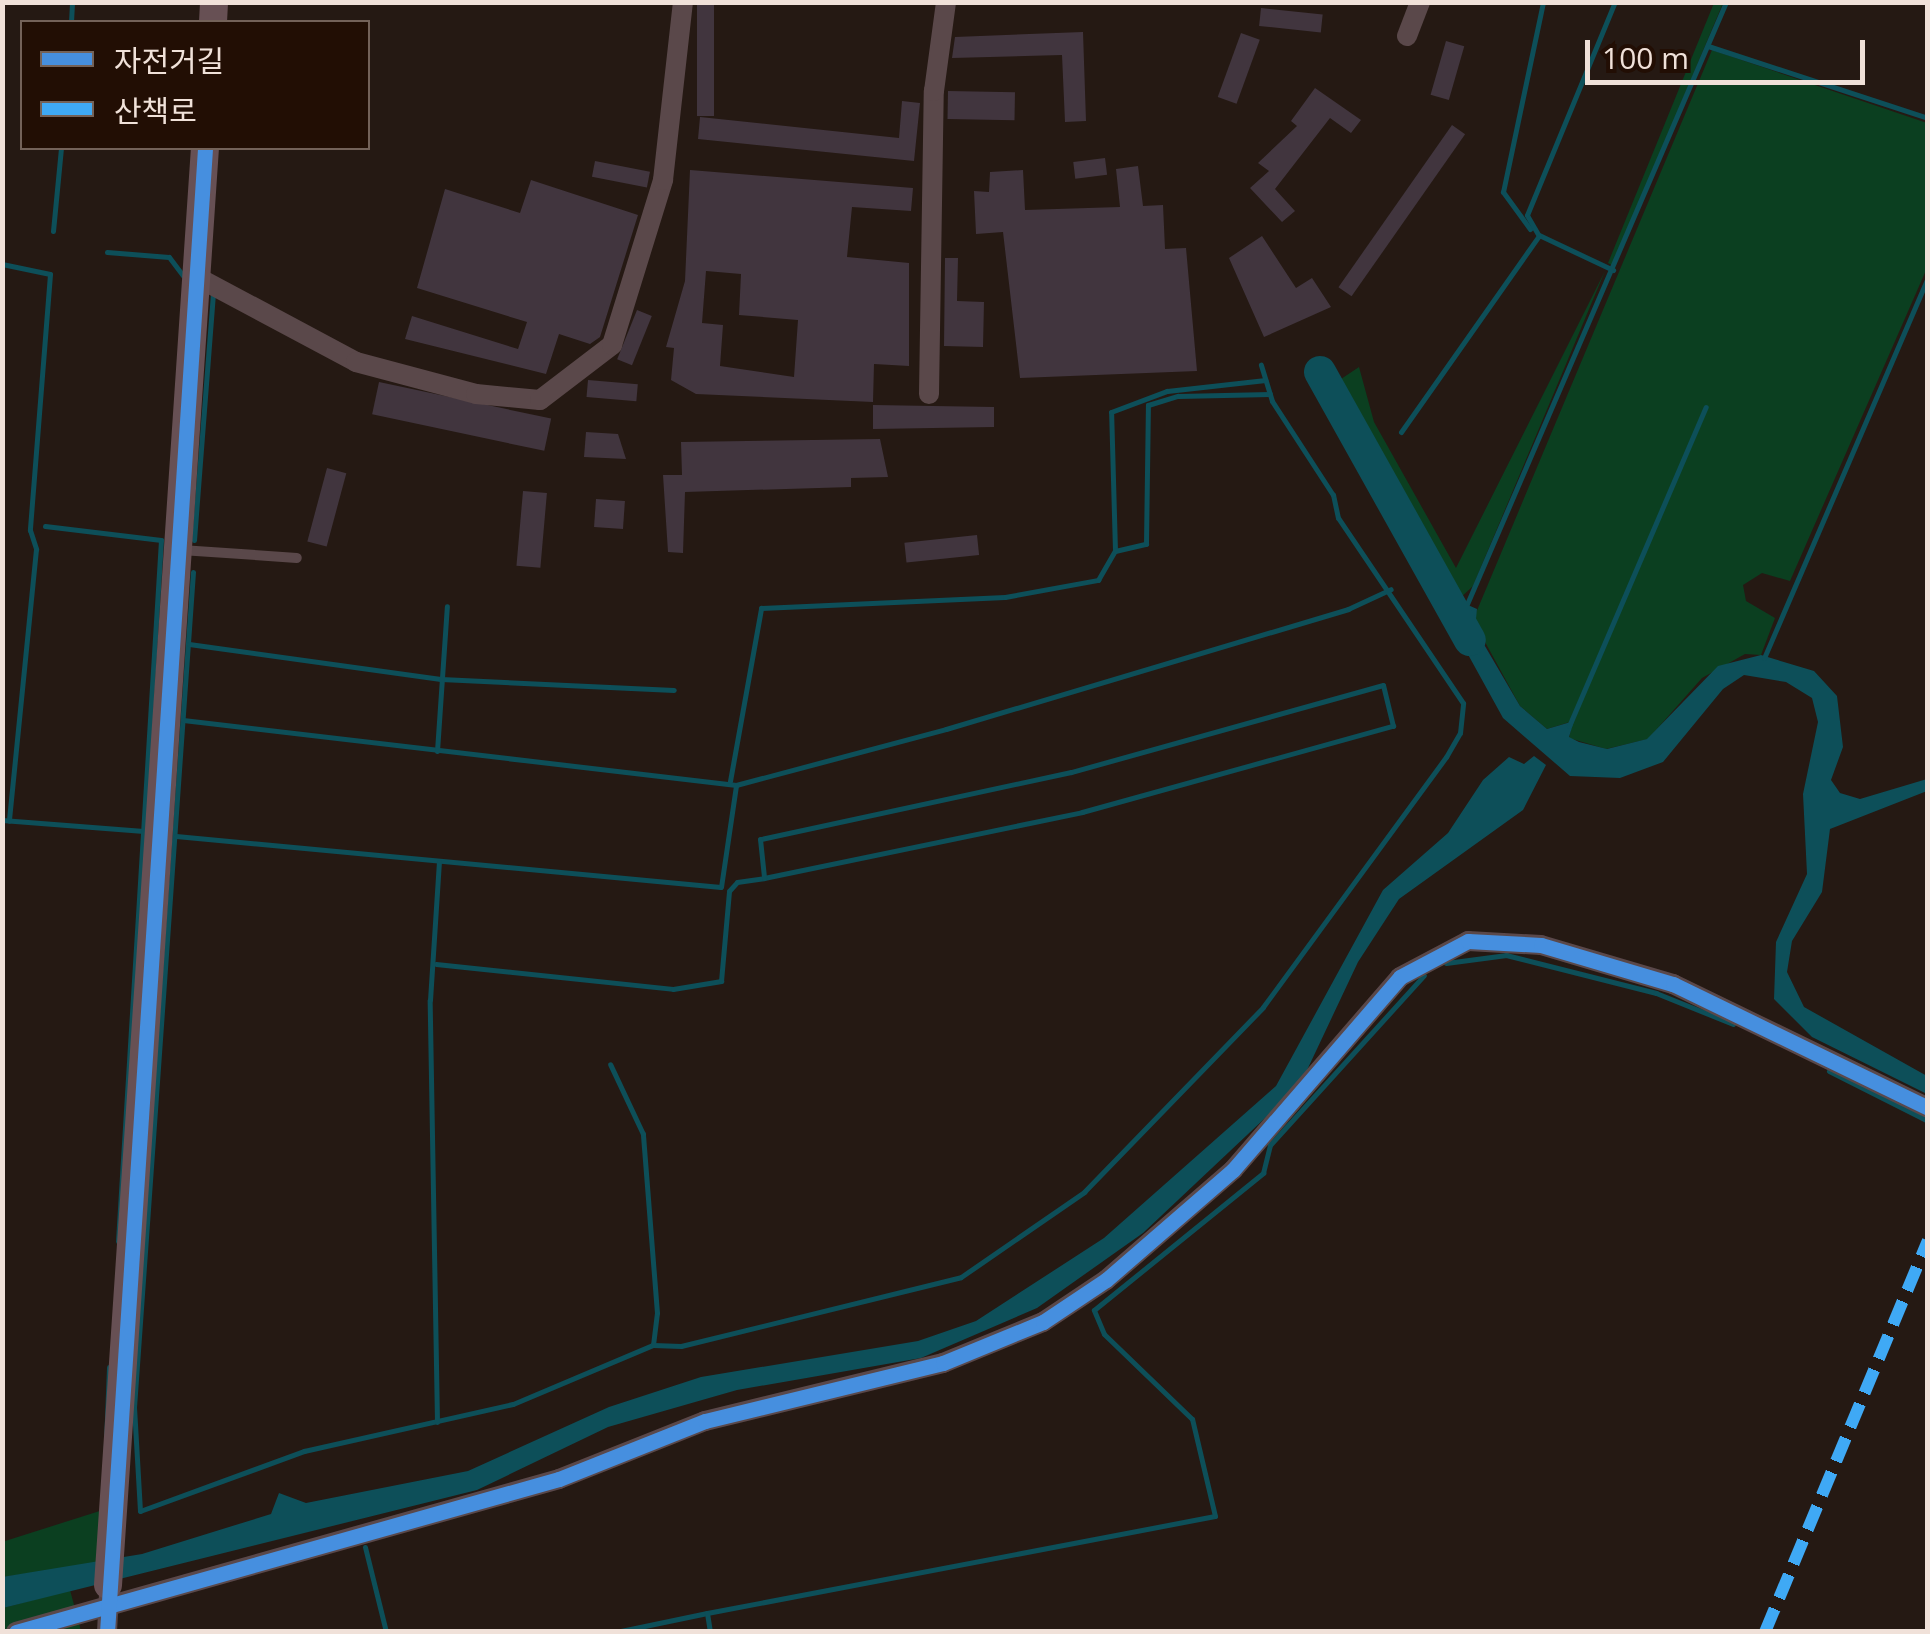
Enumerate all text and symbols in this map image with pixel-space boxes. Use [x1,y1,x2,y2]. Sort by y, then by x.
legend [20,20,370,150]
scale bar [1590,20,1870,82]
text: 100 m [1602,37,1689,78]
text: 자전거길 [114,40,224,81]
text: 산책로 [114,90,197,131]

